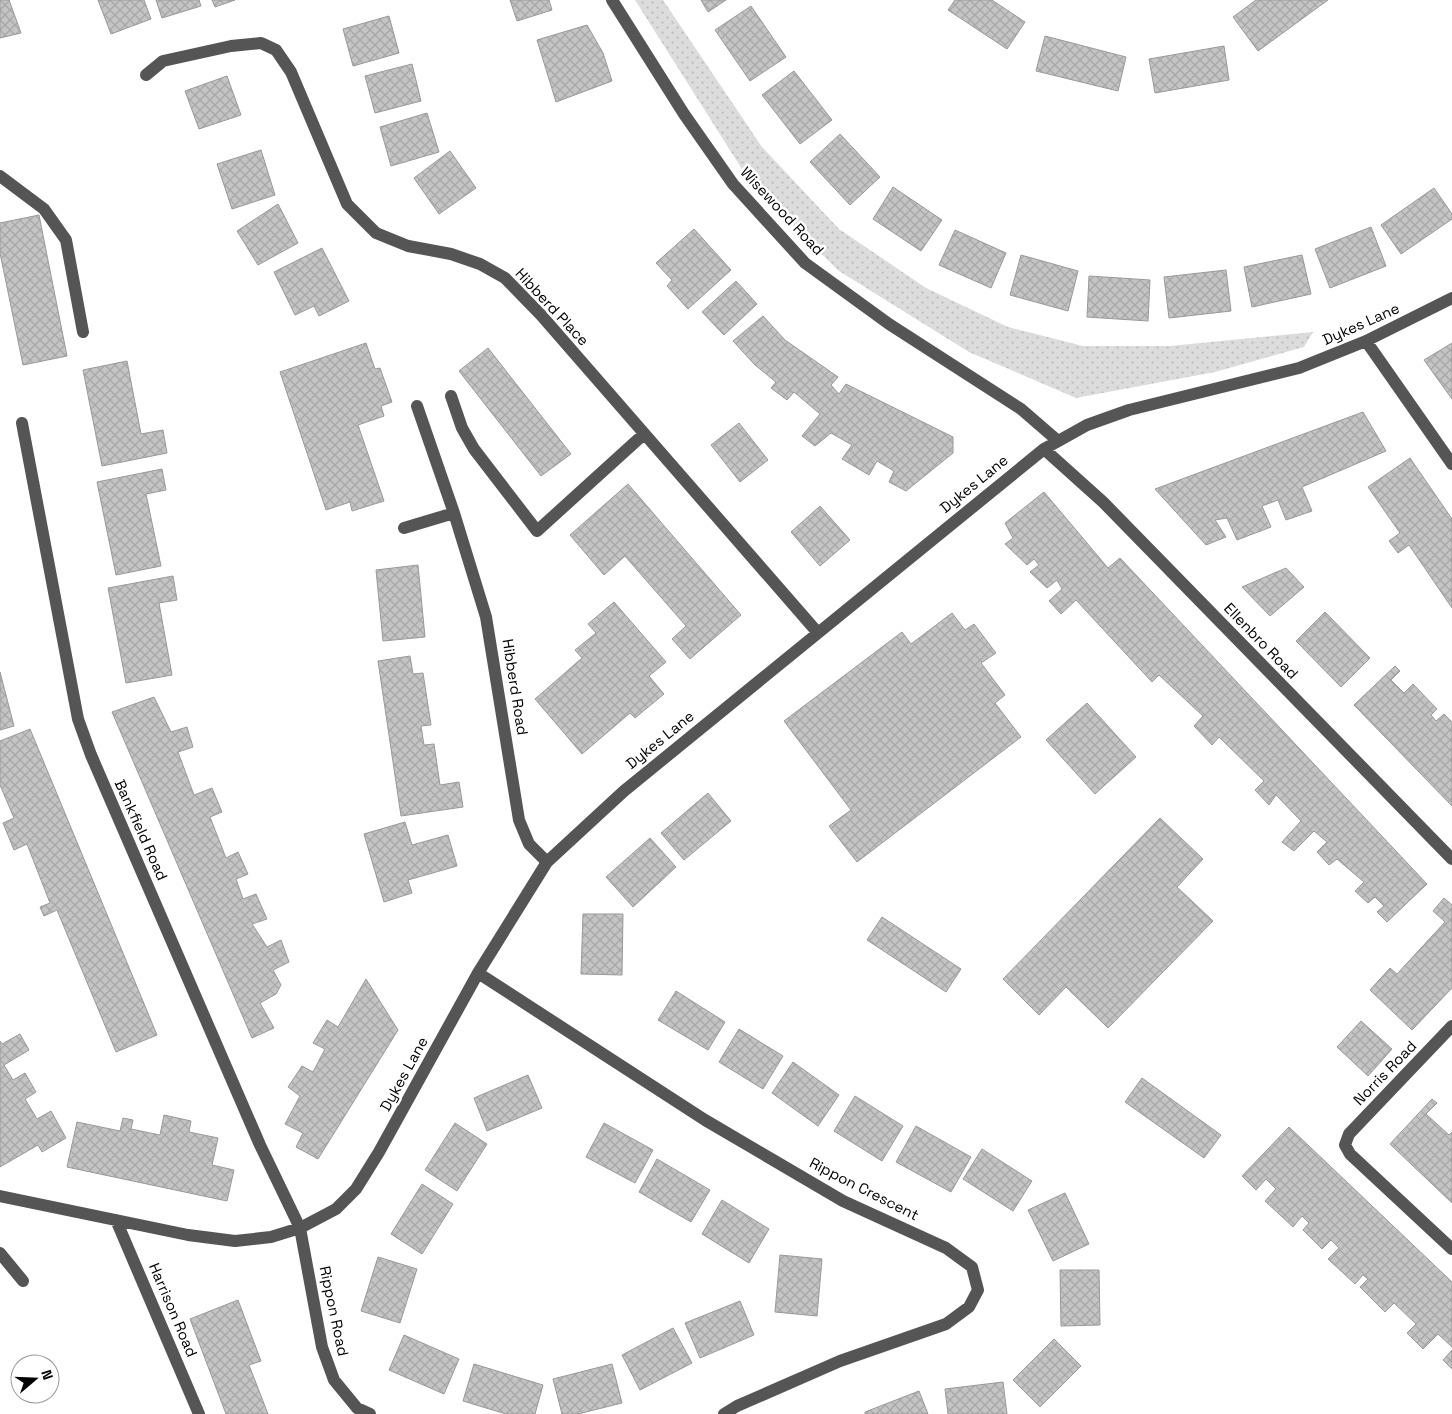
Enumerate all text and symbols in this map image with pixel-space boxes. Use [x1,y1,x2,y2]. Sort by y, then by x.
street label: Wisewood Road [736,162,828,259]
street label: Hibberd Place [511,264,593,350]
street label: Dykes Lane [1319,298,1402,349]
street label: Dykes Lane [936,450,1012,517]
street label: Ellenbro Road [1220,598,1303,683]
street label: Hibberd Road [498,637,532,737]
street label: Dykes Lane [622,706,698,773]
street label: Bankfield Road [111,776,172,883]
street label: Dykes Lane [375,1033,432,1114]
street label: Norris Road [1349,1036,1420,1109]
street label: Rippon Crescent [806,1153,922,1224]
street label: Harrison Road [145,1260,202,1360]
street label: Rippon Road [316,1264,353,1358]
north arrow [10,1354,60,1404]
text: N [37,1367,57,1382]

